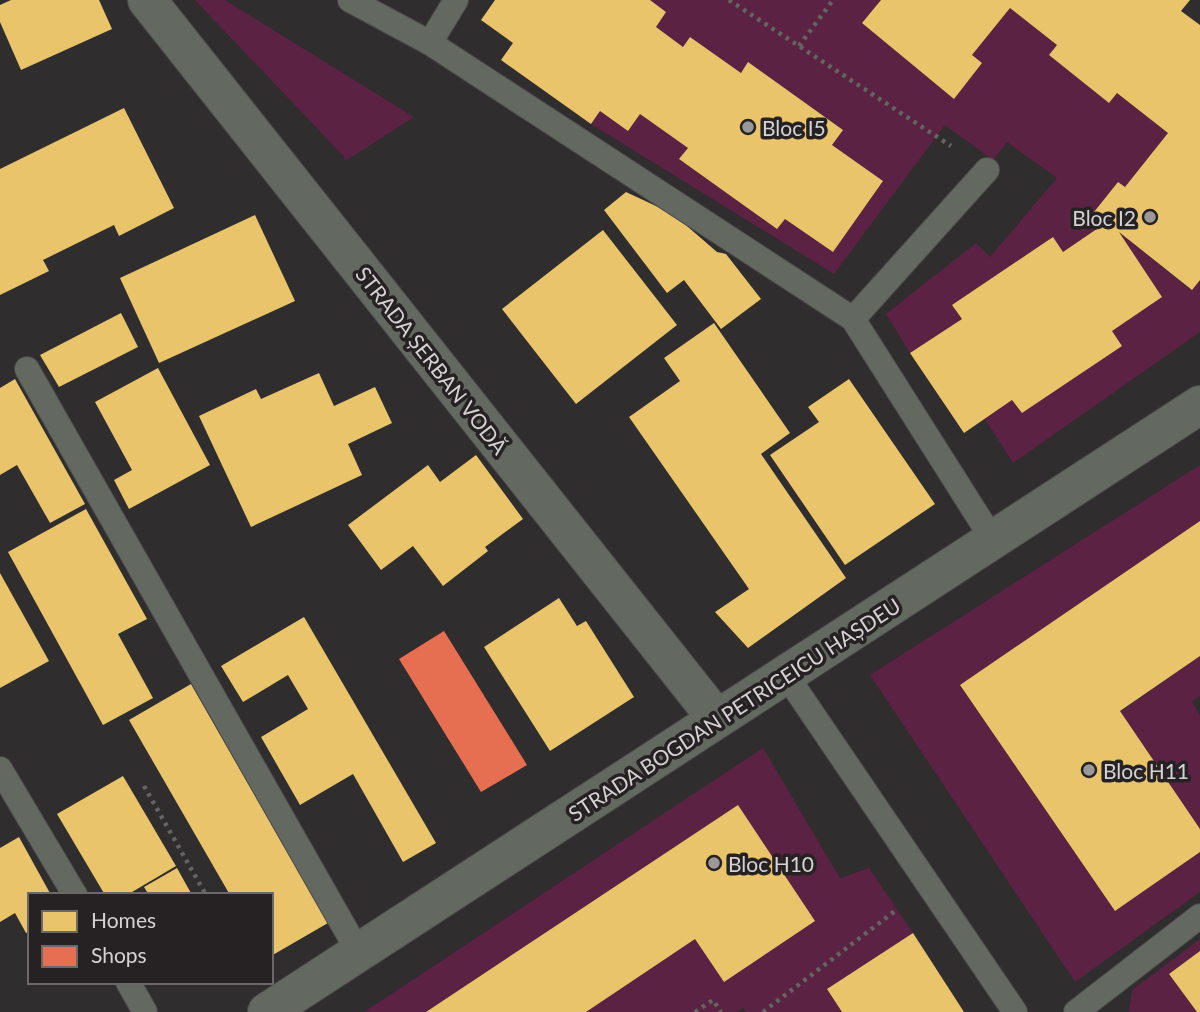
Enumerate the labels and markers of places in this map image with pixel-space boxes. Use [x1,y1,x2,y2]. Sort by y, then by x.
place label: Bloc I5 [762,115,826,140]
marker: Bloc I5 [740,119,756,135]
place label: Bloc I2 [1072,205,1136,230]
marker: Bloc I2 [1142,209,1158,225]
place label: Bloc H11 [1103,758,1189,783]
marker: Bloc H11 [1081,762,1097,778]
place label: Bloc H10 [728,851,814,876]
marker: Bloc H10 [706,855,722,871]

